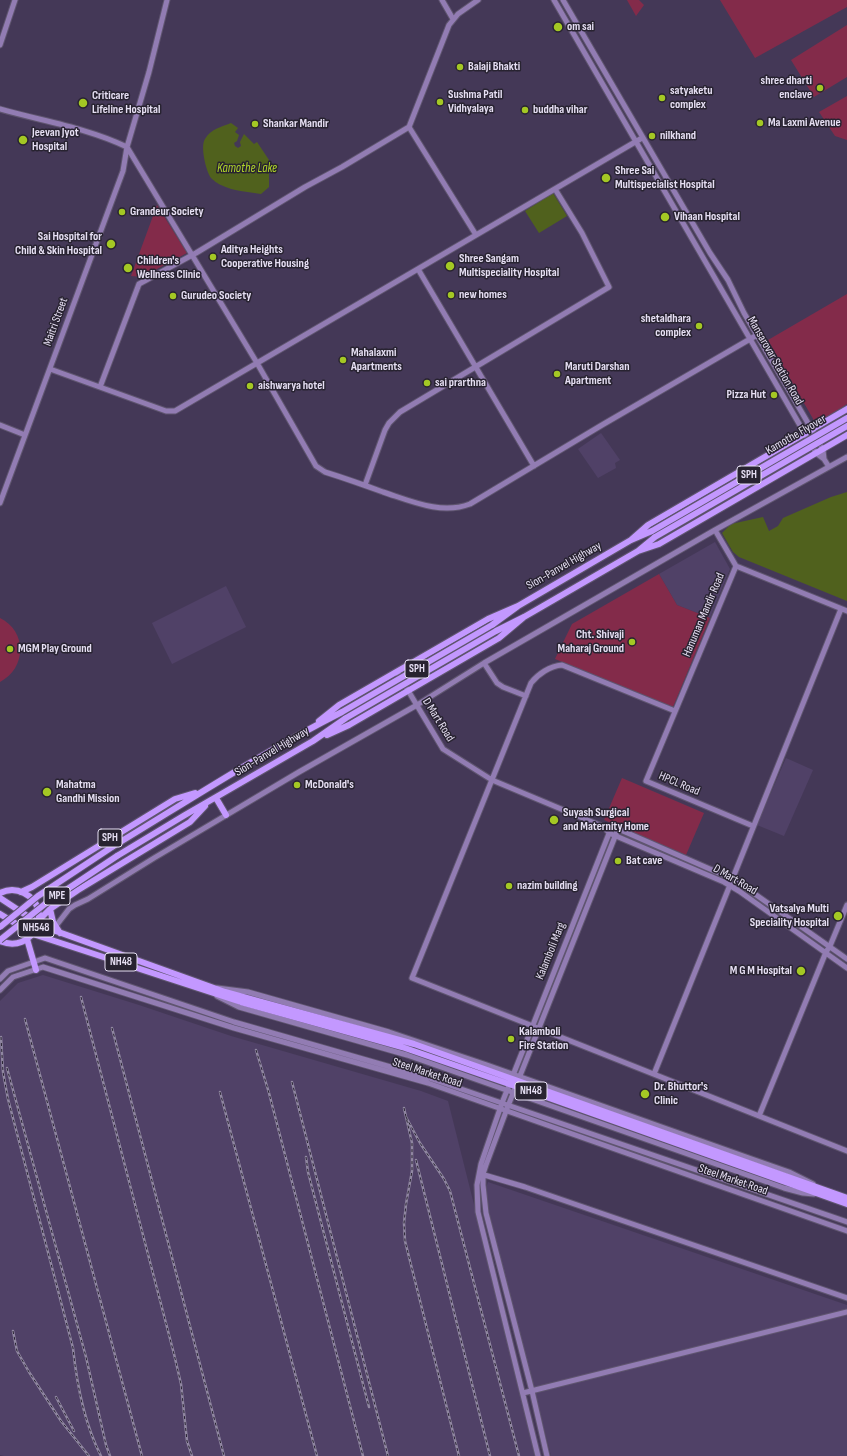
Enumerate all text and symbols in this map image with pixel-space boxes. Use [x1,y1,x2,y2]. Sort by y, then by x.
place label: om sai [567,20,594,34]
marker: om sai [552,21,564,33]
place label: Balaji Bhakti [468,60,520,74]
marker: Balaji Bhakti [455,62,465,72]
place label: shree dharti enclave [761,74,812,102]
marker: shree dharti enclave [815,83,825,93]
place label: satyaketu complex [670,84,712,112]
place label: Sushma Patil Vidhyalaya [448,88,502,116]
place label: Criticare Lifeline Hospital [92,89,160,117]
marker: satyaketu complex [657,93,667,103]
marker: Criticare Lifeline Hospital [77,97,89,109]
marker: Sushma Patil Vidhyalaya [435,97,445,107]
place label: buddha vihar [533,103,587,117]
marker: buddha vihar [520,105,530,115]
place label: Ma Laxmi Avenue [768,116,841,130]
place label: Shankar Mandir [263,117,329,131]
marker: Ma Laxmi Avenue [755,118,765,128]
marker: Shankar Mandir [250,119,260,129]
place label: Jeevan Jyot Hospital [32,126,79,154]
place label: nilkhand [660,129,696,143]
marker: nilkhand [647,131,657,141]
marker: Jeevan Jyot Hospital [17,134,29,146]
water label: Kamothe Lake [217,161,277,177]
place label: Shree Sai Multispecialist Hospital [615,164,715,192]
marker: Shree Sai Multispecialist Hospital [600,172,612,184]
place label: Grandeur Society [130,205,204,219]
marker: Grandeur Society [117,207,127,217]
place label: Vihaan Hospital [674,210,740,224]
marker: Vihaan Hospital [659,211,671,223]
place label: Sai Hospital for Child & Skin Hospital [15,230,102,258]
marker: Sai Hospital for Child & Skin Hospital [105,238,117,250]
place label: Aditya Heights Cooperative Housing [221,243,309,271]
marker: Aditya Heights Cooperative Housing [208,252,218,262]
place label: Shree Sangam Multispeciality Hospital [459,252,559,280]
place label: Children's Wellness Clinic [137,254,201,282]
marker: Shree Sangam Multispeciality Hospital [444,260,456,272]
marker: Children's Wellness Clinic [122,262,134,274]
place label: new homes [459,288,507,302]
place label: Gurudeo Society [181,289,251,303]
marker: new homes [446,290,456,300]
marker: Gurudeo Society [168,291,178,301]
street label: Maitri Street [41,296,71,348]
place label: shetaldhara complex [641,312,691,340]
street label: Mansarovar Station Road [744,314,806,408]
marker: shetaldhara complex [694,321,704,331]
place label: Mahalaxmi Apartments [351,346,402,374]
marker: Mahalaxmi Apartments [338,355,348,365]
place label: Maruti Darshan Apartment [565,360,630,388]
marker: Maruti Darshan Apartment [552,369,562,379]
place label: sai prarthna [435,376,486,390]
marker: sai prarthna [422,378,432,388]
place label: aishwarya hotel [258,379,325,393]
marker: aishwarya hotel [245,381,255,391]
place label: Pizza Hut [727,388,766,402]
marker: Pizza Hut [769,390,779,400]
street label: Kamothe Flyover [763,412,829,458]
road number: SPH [737,466,761,484]
street label: Sion-Panvel Highway [524,539,604,593]
street label: Hanuman Mandir Road [680,571,728,659]
place label: Cht. Shivaji Maharaj Ground [558,628,624,656]
marker: Cht. Shivaji Maharaj Ground [627,637,637,647]
place label: MGM Play Ground [18,642,92,656]
marker: MGM Play Ground [5,644,15,654]
road number: SPH [405,660,429,678]
street label: D Mart Road [419,696,457,744]
street label: Sion-Panvel Highway [232,724,312,780]
street label: HPCL Road [656,769,702,799]
place label: Mahatma Gandhi Mission [56,778,120,806]
place label: McDonald's [305,778,354,792]
marker: McDonald's [292,780,302,790]
marker: Mahatma Gandhi Mission [41,786,53,798]
place label: Suyash Surgical and Maternity Home [563,806,649,834]
marker: Suyash Surgical and Maternity Home [548,814,560,826]
road number: SPH [98,829,122,847]
place label: Bat cave [626,854,662,868]
marker: Bat cave [613,856,623,866]
street label: D Mart Road [710,862,760,898]
place label: nazim building [517,879,578,893]
marker: nazim building [504,881,514,891]
road number: MPE [44,887,70,905]
place label: Vatsalya Multi Speciality Hospital [750,902,829,930]
marker: Vatsalya Multi Speciality Hospital [832,910,844,922]
road number: NH548 [18,919,54,937]
street label: Kalamboli Marg [533,920,569,982]
road number: NH48 [105,953,137,971]
place label: M G M Hospital [730,964,792,978]
marker: M G M Hospital [795,965,807,977]
place label: Kalamboli Fire Station [519,1025,568,1053]
marker: Kalamboli Fire Station [506,1034,516,1044]
street label: Steel Market Road [390,1055,464,1091]
place label: Dr. Bhuttor's Clinic [654,1080,708,1108]
road number: NH48 [515,1082,547,1100]
marker: Dr. Bhuttor's Clinic [639,1088,651,1100]
street label: Steel Market Road [696,1161,770,1199]

